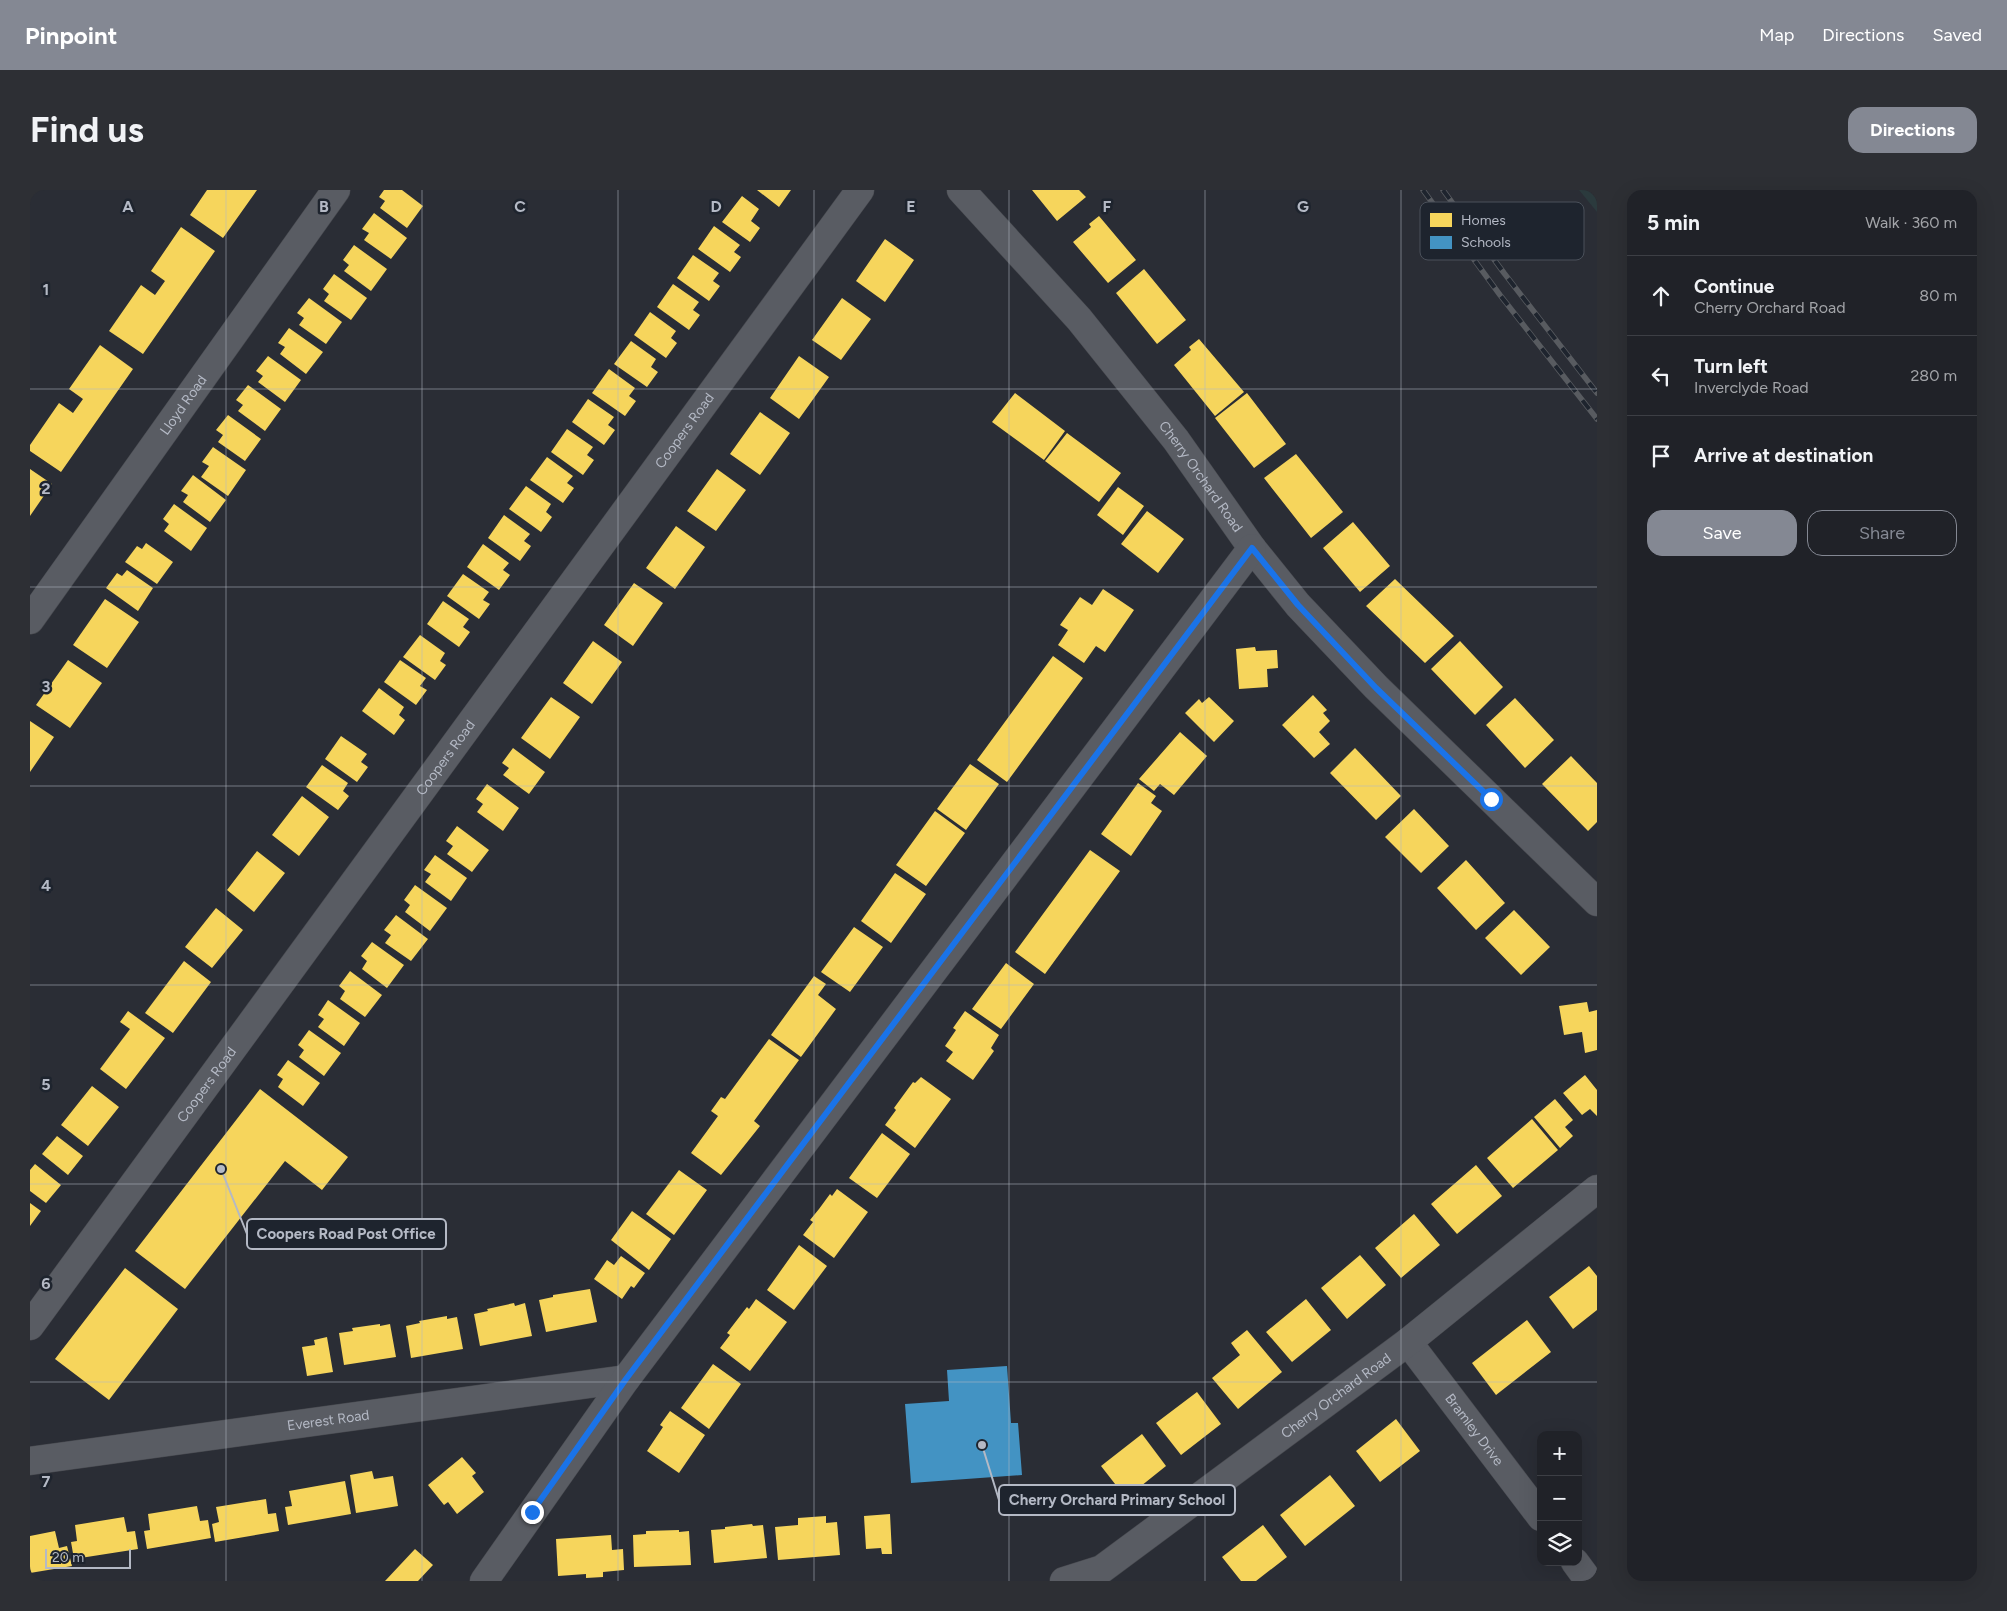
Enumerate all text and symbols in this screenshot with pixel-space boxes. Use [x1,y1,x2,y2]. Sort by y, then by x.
text: Pinpoint [25,21,117,50]
text: Map [1759,24,1794,46]
text: Directions [1822,24,1904,46]
text: Saved [1932,24,1982,46]
button: Directions [1848,107,1977,153]
text: Find us [30,109,144,151]
text: A [122,197,134,216]
text: B [319,197,329,216]
text: C [514,197,526,216]
text: D [710,197,722,216]
text: E [906,197,916,216]
text: F [1103,197,1112,216]
text: G [1297,197,1309,216]
legend [1420,202,1584,260]
text: 5 min [1647,210,1700,235]
text: Homes [1461,212,1506,229]
text: Walk · 360 m [1865,213,1957,232]
text: Schools [1461,234,1511,251]
text: Continue [1694,275,1774,298]
text: 1 [43,280,49,299]
icon: ahead [1647,282,1675,310]
text: 80 m [1919,286,1957,305]
text: Cherry Orchard Road [1694,298,1846,317]
text: Turn left [1694,355,1768,378]
icon: left [1647,362,1675,390]
text: 280 m [1910,366,1957,385]
street label: Lloyd Road [156,372,211,438]
text: Inverclyde Road [1694,378,1809,397]
street label: Coopers Road [651,390,718,472]
street label: Cherry Orchard Road [1155,418,1246,535]
icon: arrive [1647,442,1675,470]
text: Arrive at destination [1694,444,1873,467]
text: 2 [41,479,51,498]
button: Save [1647,510,1797,556]
button: Share [1807,510,1957,556]
text: 3 [42,677,51,696]
street label: Coopers Road [413,717,479,799]
route start [1480,788,1503,811]
text: 4 [41,876,51,895]
street label: Coopers Road [174,1044,240,1126]
text: 5 [41,1075,51,1094]
callout: Coopers Road Post Office [247,1219,446,1249]
text: Coopers Road Post Office [257,1225,436,1243]
text: 6 [41,1274,51,1293]
street label: Cherry Orchard Road [1278,1350,1394,1442]
street label: Bramley Drive [1441,1390,1507,1470]
street label: Everest Road [286,1406,371,1435]
map controls [1537,1431,1582,1566]
button: + [1537,1431,1582,1476]
text: 7 [42,1472,51,1491]
button: − [1537,1476,1582,1521]
callout: Cherry Orchard Primary School [999,1485,1235,1515]
text: Cherry Orchard Primary School [1009,1491,1225,1509]
route end [521,1501,544,1524]
button: layers [1537,1521,1582,1566]
scale bar [45,1546,131,1569]
text: 20 m [52,1549,84,1566]

